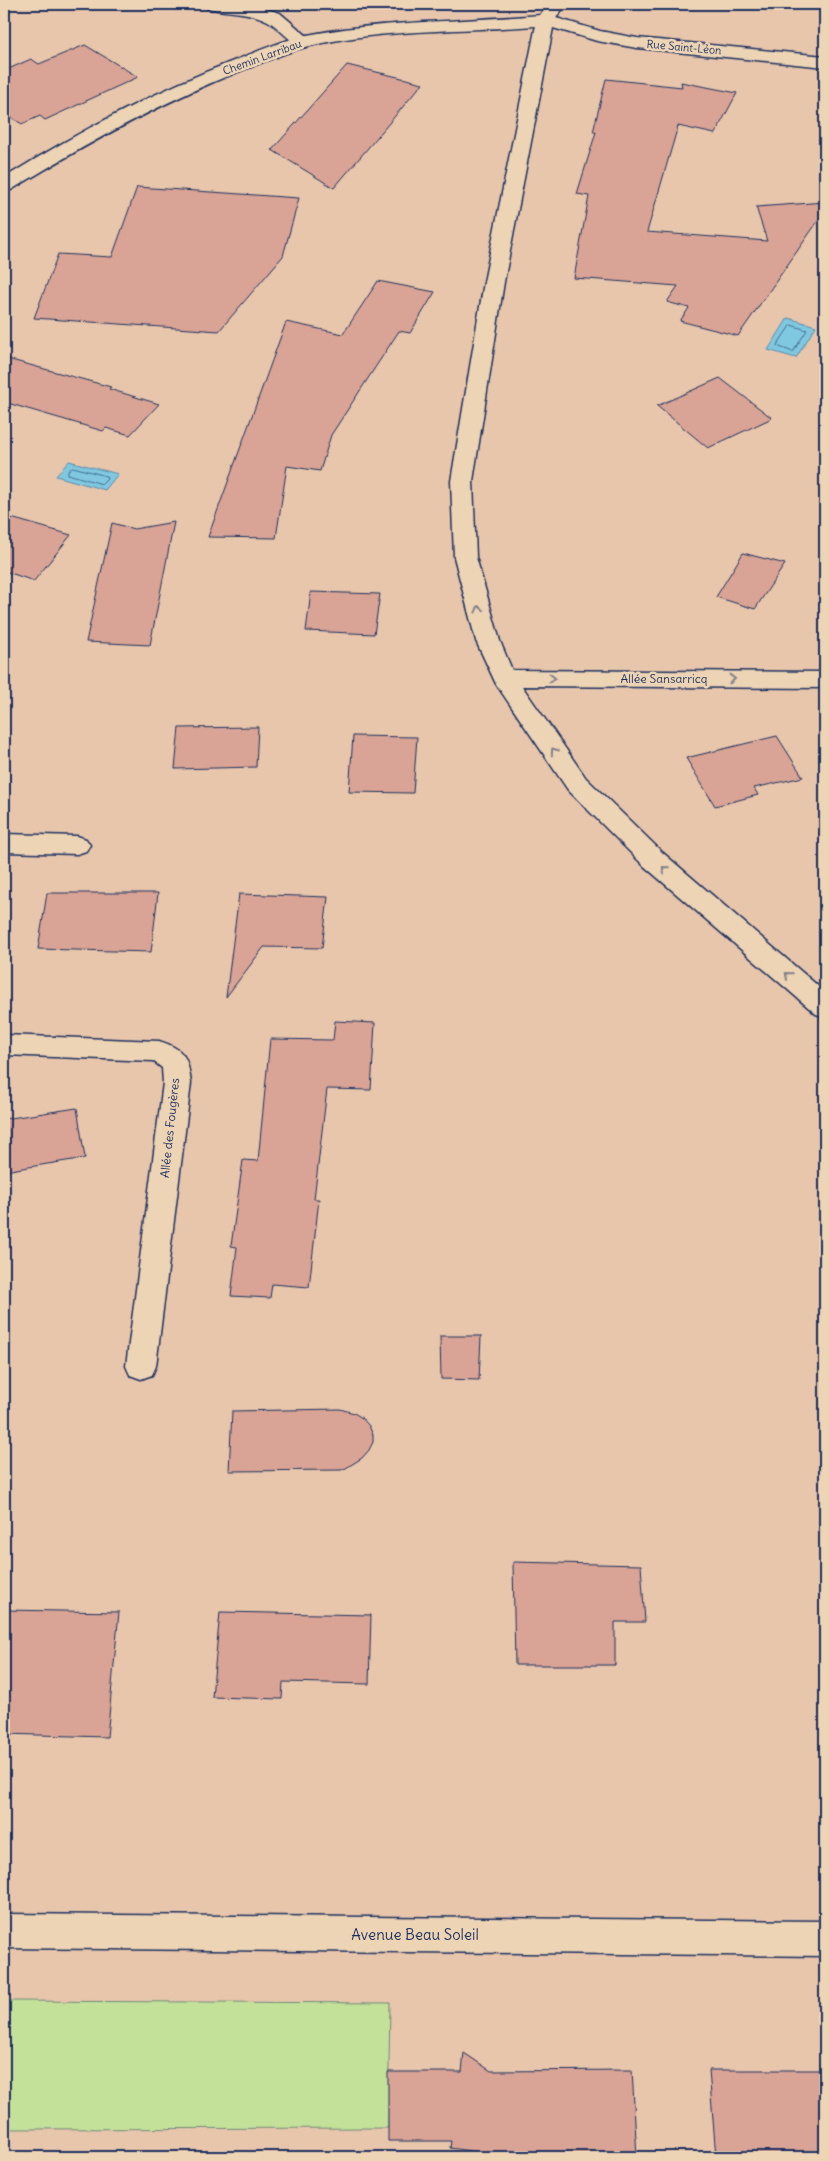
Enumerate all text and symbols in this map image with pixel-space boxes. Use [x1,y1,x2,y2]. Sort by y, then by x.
street label: Chemin Larribau [221,36,304,78]
street label: Rue Saint-Léon [646,37,722,57]
one-way arrow [475,605,485,613]
street label: Allée Sansarricq [621,671,707,686]
one-way arrow [549,673,557,683]
one-way arrow [729,674,737,684]
one-way arrow [551,747,560,757]
one-way arrow [661,866,670,875]
one-way arrow [785,972,794,981]
street label: Allée des Fougères [157,1077,182,1179]
street label: Avenue Beau Soleil [351,1925,479,1944]

